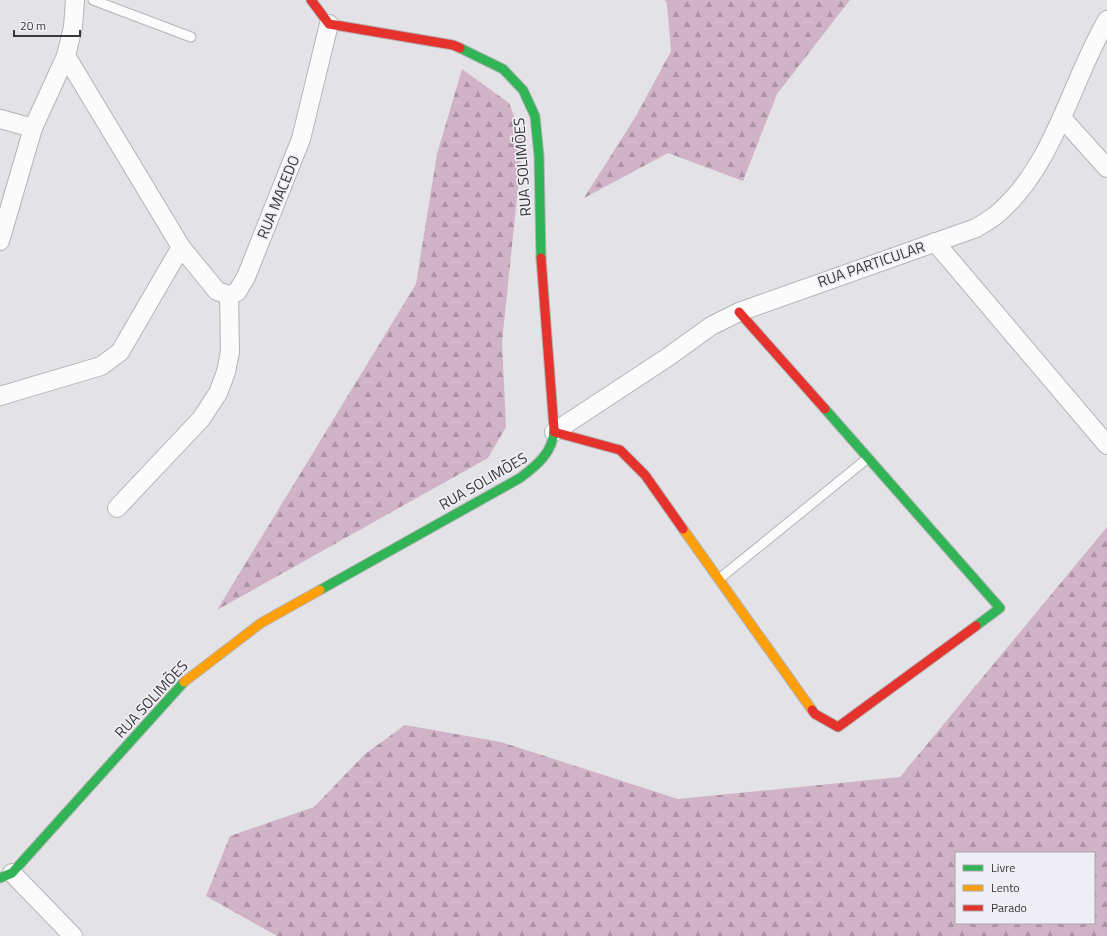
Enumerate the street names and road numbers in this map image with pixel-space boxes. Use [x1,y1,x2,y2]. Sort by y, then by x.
street label: RUA SOLIMÕES [507,117,537,217]
street label: RUA MACEDO [251,152,305,242]
street label: RUA PARTICULAR [814,235,928,293]
street label: RUA SOLIMÕES [434,446,532,516]
street label: RUA SOLIMÕES [109,655,193,743]

